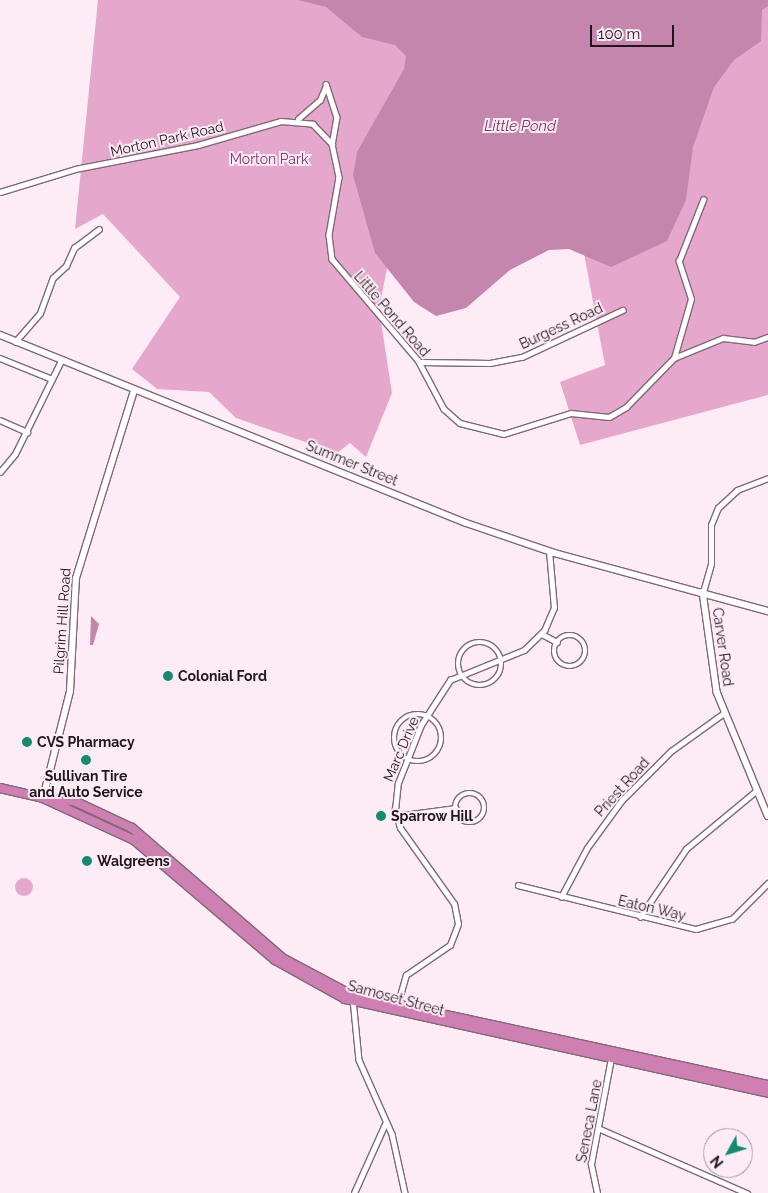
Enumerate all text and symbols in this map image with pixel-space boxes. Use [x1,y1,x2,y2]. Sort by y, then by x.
scale bar [593,15,677,47]
text: 100 m [598,25,640,43]
street label: Morton Park Road [109,118,225,160]
water label: Little Pond [484,118,556,136]
park label: Morton Park [230,151,308,167]
street label: Little Pond Road [351,268,433,360]
street label: Burgess Road [517,299,605,353]
street label: Summer Street [303,437,401,489]
street label: Pilgrim Hill Road [50,567,74,675]
street label: Carver Road [709,606,737,688]
place label: Colonial Ford [178,668,267,684]
marker: Colonial Ford [162,670,174,682]
street label: Marc Drive [380,714,422,784]
place label: CVS Pharmacy [37,734,135,750]
marker: CVS Pharmacy [21,736,33,748]
marker: Sullivan Tire and Auto Service [80,754,92,766]
street label: Priest Road [591,754,653,820]
place label: Sullivan Tire and Auto Service [29,768,143,800]
place label: Sparrow Hill [391,808,473,824]
marker: Sparrow Hill [375,810,387,822]
place label: Walgreens [97,853,170,869]
marker: Walgreens [81,855,93,867]
street label: Eaton Way [616,892,688,924]
street label: Samoset Street [346,977,446,1019]
street label: Seneca Lane [573,1078,605,1164]
north arrow [703,1128,753,1178]
text: N [708,1153,727,1171]

